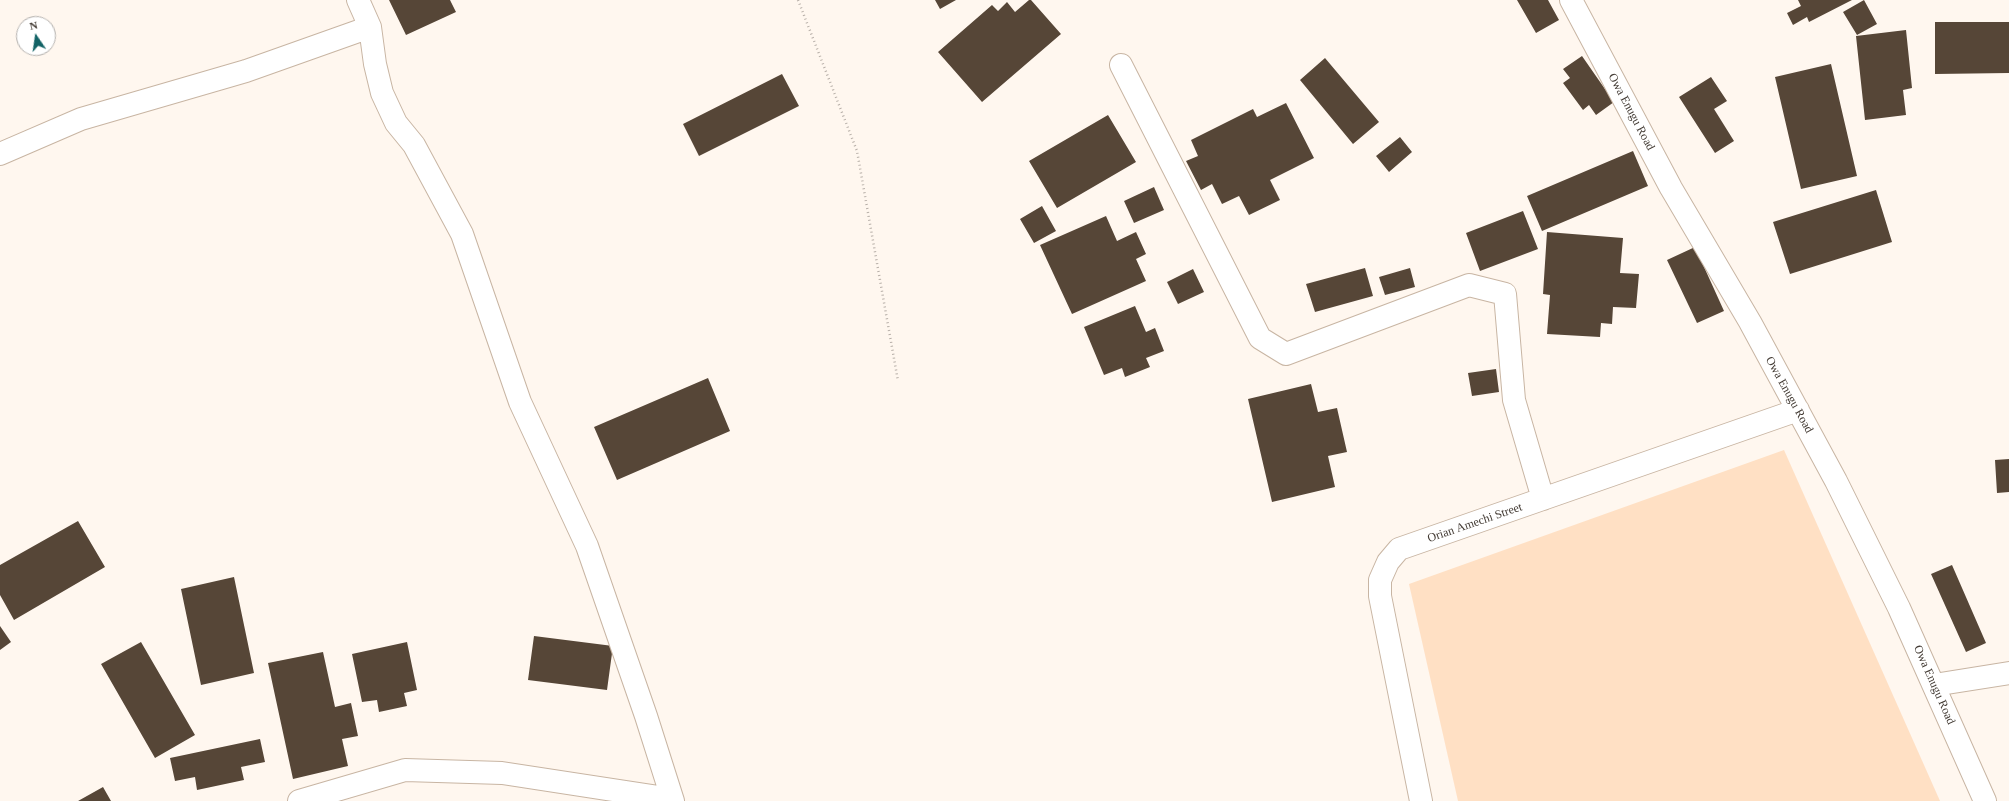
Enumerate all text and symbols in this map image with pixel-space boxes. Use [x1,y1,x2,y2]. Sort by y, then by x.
north arrow [16,16,56,56]
text: N [28,19,39,32]
street label: Owa Enugu Road [1605,71,1657,153]
street label: Owa Enugu Road [1762,354,1816,436]
street label: Orian Amechi Street [1426,500,1524,546]
street label: Owa Enugu Road [1910,643,1958,727]

